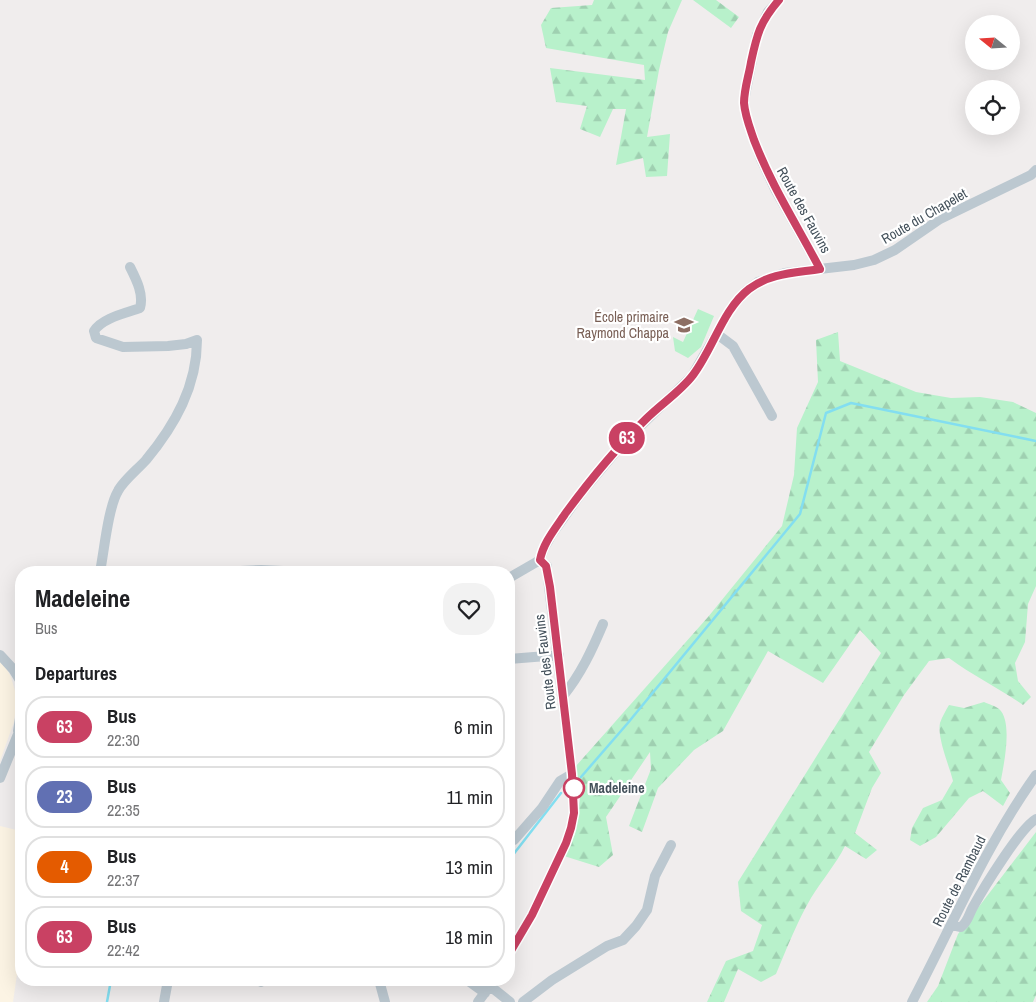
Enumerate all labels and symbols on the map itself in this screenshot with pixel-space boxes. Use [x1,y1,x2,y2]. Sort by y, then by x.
north arrow [965,15,1020,70]
street label: Route des Fauvins [773,164,835,256]
street label: Route du Chapelet [878,184,970,248]
place label: École primaire Raymond Chappa [576,308,670,342]
school or university icon: École primaire Raymond Chappa [673,314,695,336]
line badge: 63 [604,422,650,454]
street label: Route des Fauvins [530,613,560,711]
marker: Madeleine [563,777,585,799]
place label: Madeleine [589,779,645,797]
street label: Route de Rambaud [928,833,990,929]

